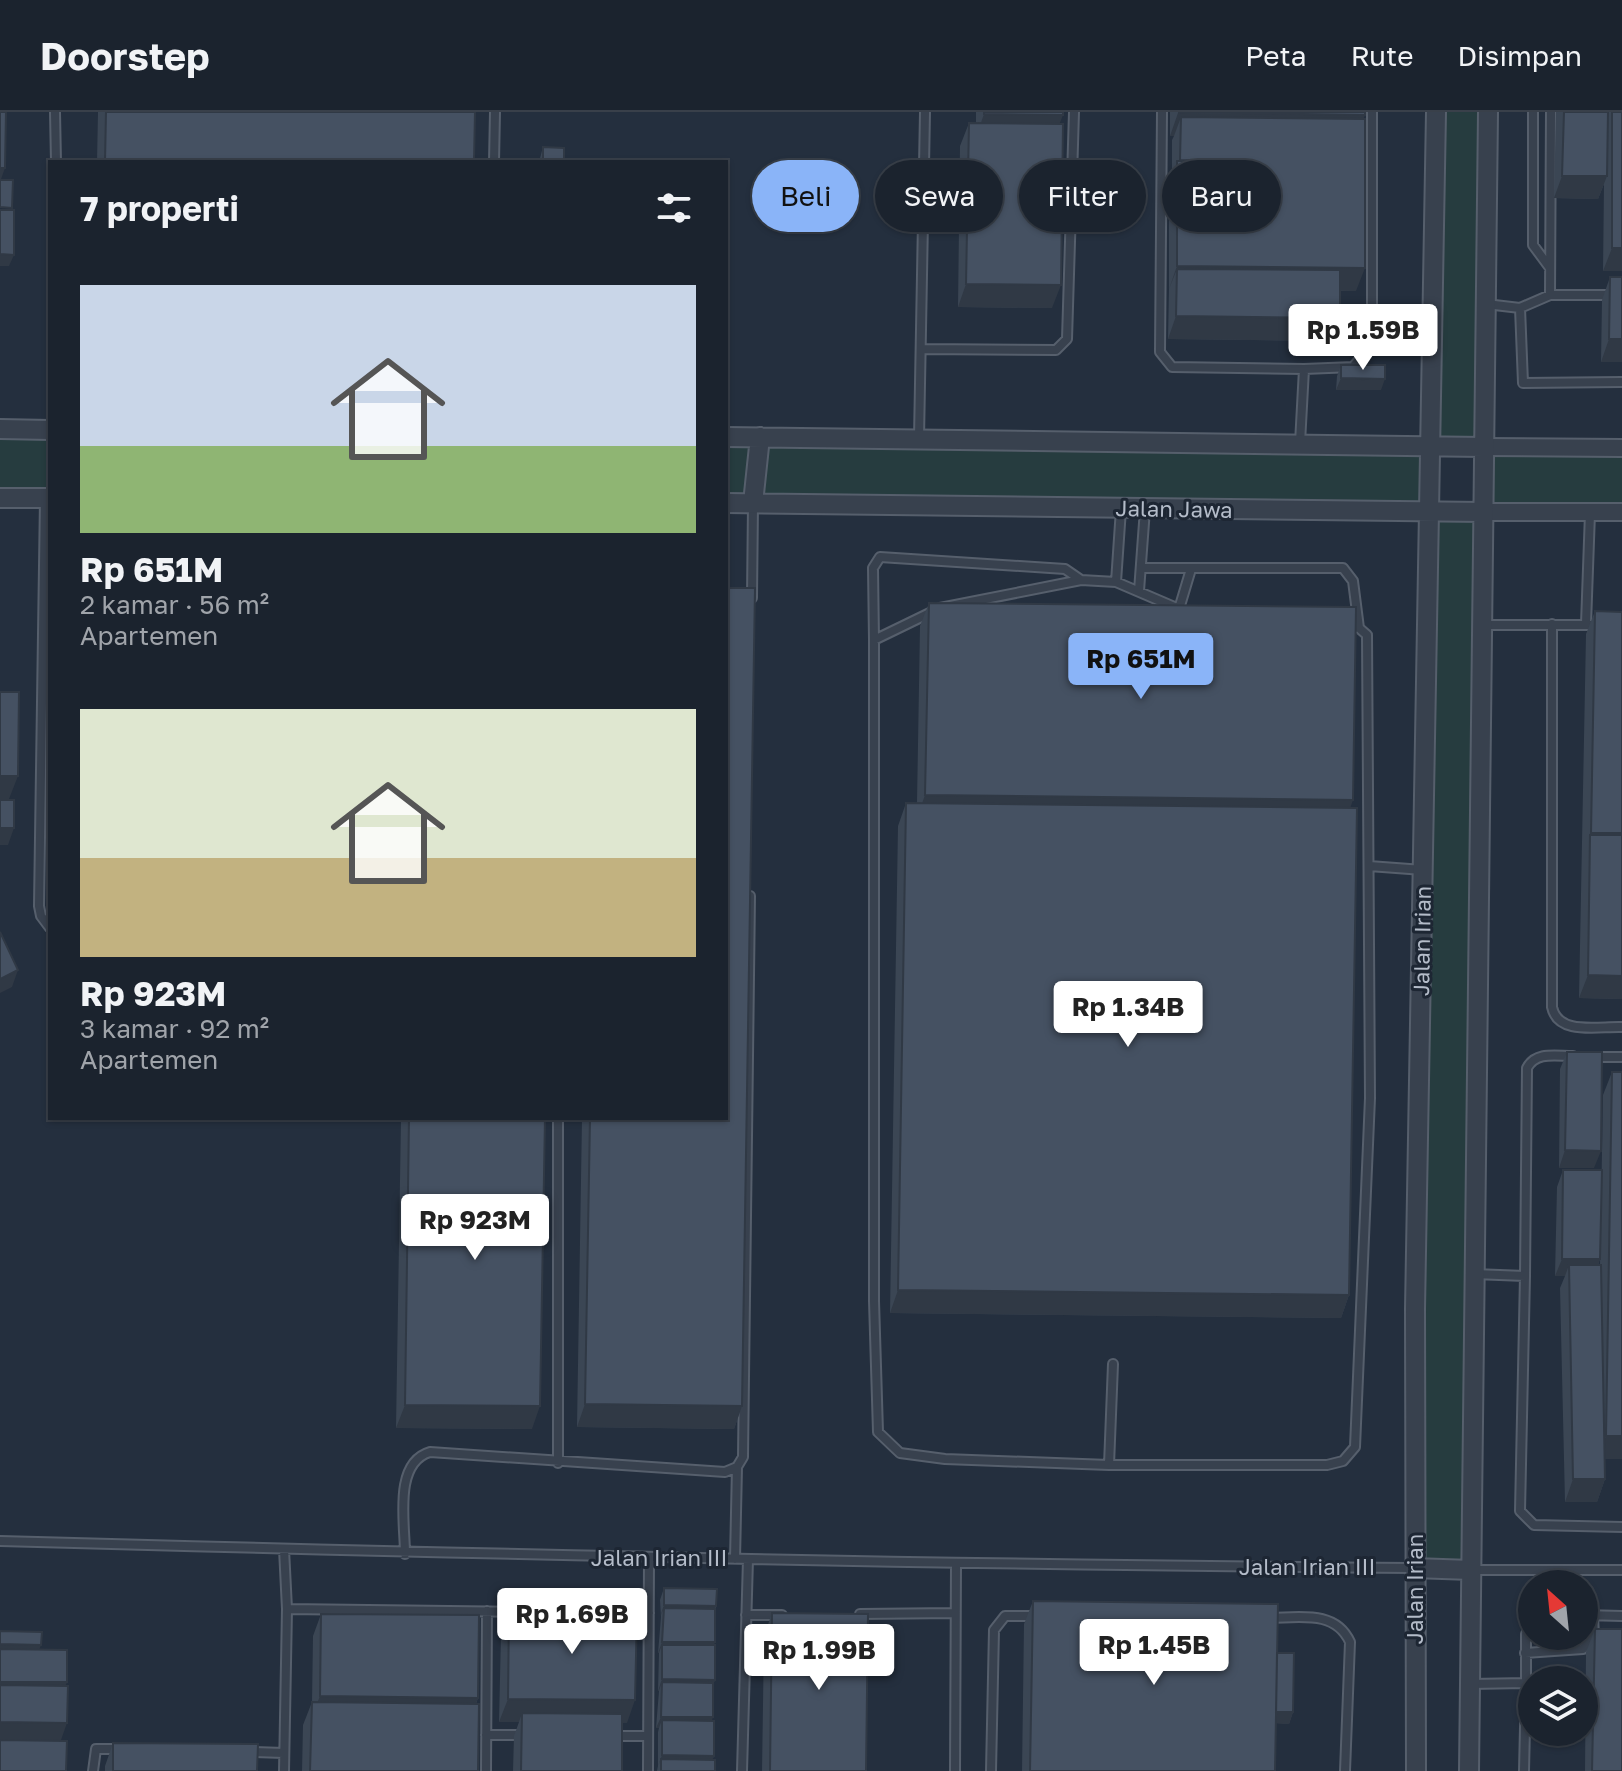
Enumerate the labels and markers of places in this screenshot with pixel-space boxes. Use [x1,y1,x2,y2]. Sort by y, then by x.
pin: Rp 1.59B [1280,304,1446,372]
pin: Rp 651M [1067,633,1215,701]
pin: Rp 1.34B [1045,981,1211,1049]
pin: Rp 923M [401,1194,549,1262]
pin: Rp 1.69B [489,1588,655,1656]
pin: Rp 1.45B [1071,1619,1237,1687]
pin: Rp 1.99B [736,1624,902,1692]

